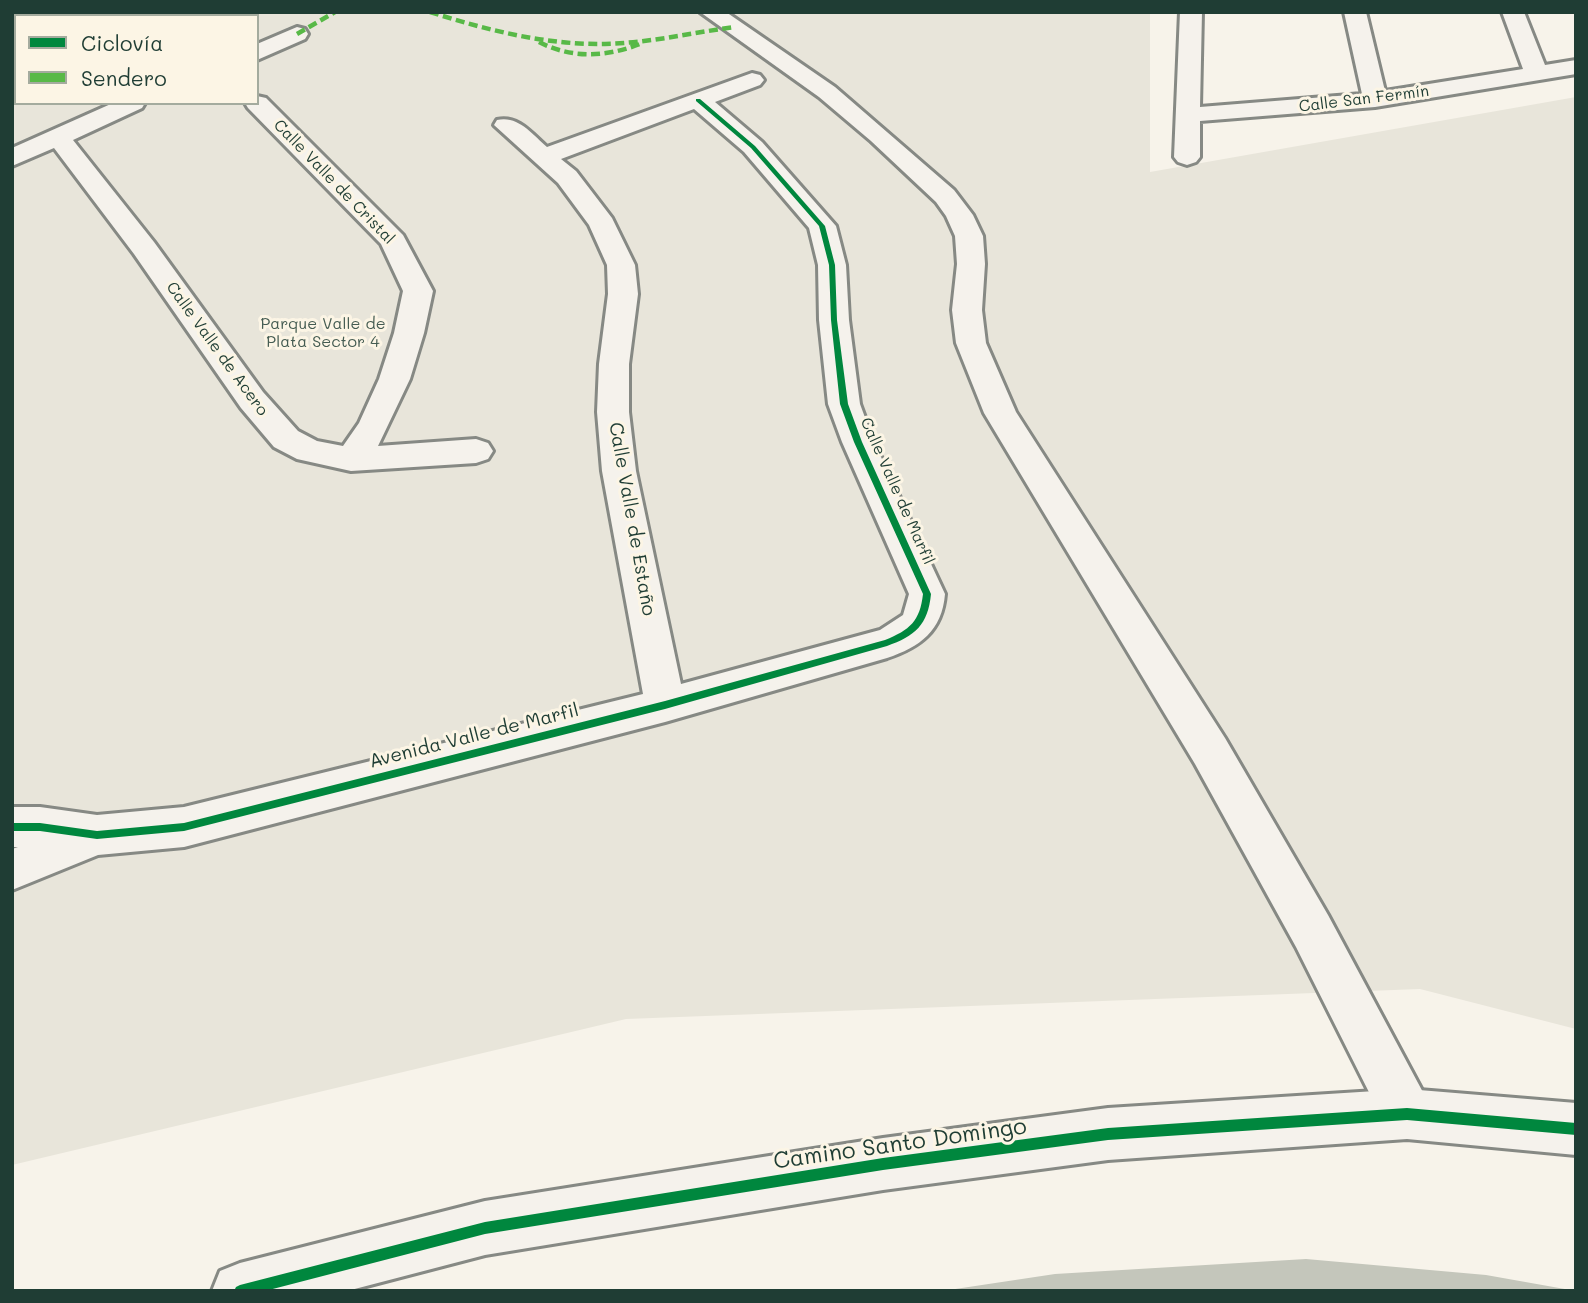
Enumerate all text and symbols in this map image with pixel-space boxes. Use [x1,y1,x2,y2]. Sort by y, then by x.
legend [14,14,259,105]
text: Ciclovía [81,29,163,56]
text: Sendero [81,64,167,91]
street label: Calle San Fermín [1298,81,1430,117]
street label: Calle Valle de Cristal [269,116,399,248]
street label: Calle Valle de Acero [162,278,272,420]
park label: Parque Valle de Plata Sector 4 [260,314,386,352]
street label: Calle Valle de Marfil [856,415,938,567]
street label: Calle Valle de Estaño [604,420,660,618]
street label: Avenida Valle de Marfil [367,699,581,773]
street label: Camino Santo Domingo [772,1113,1028,1175]

